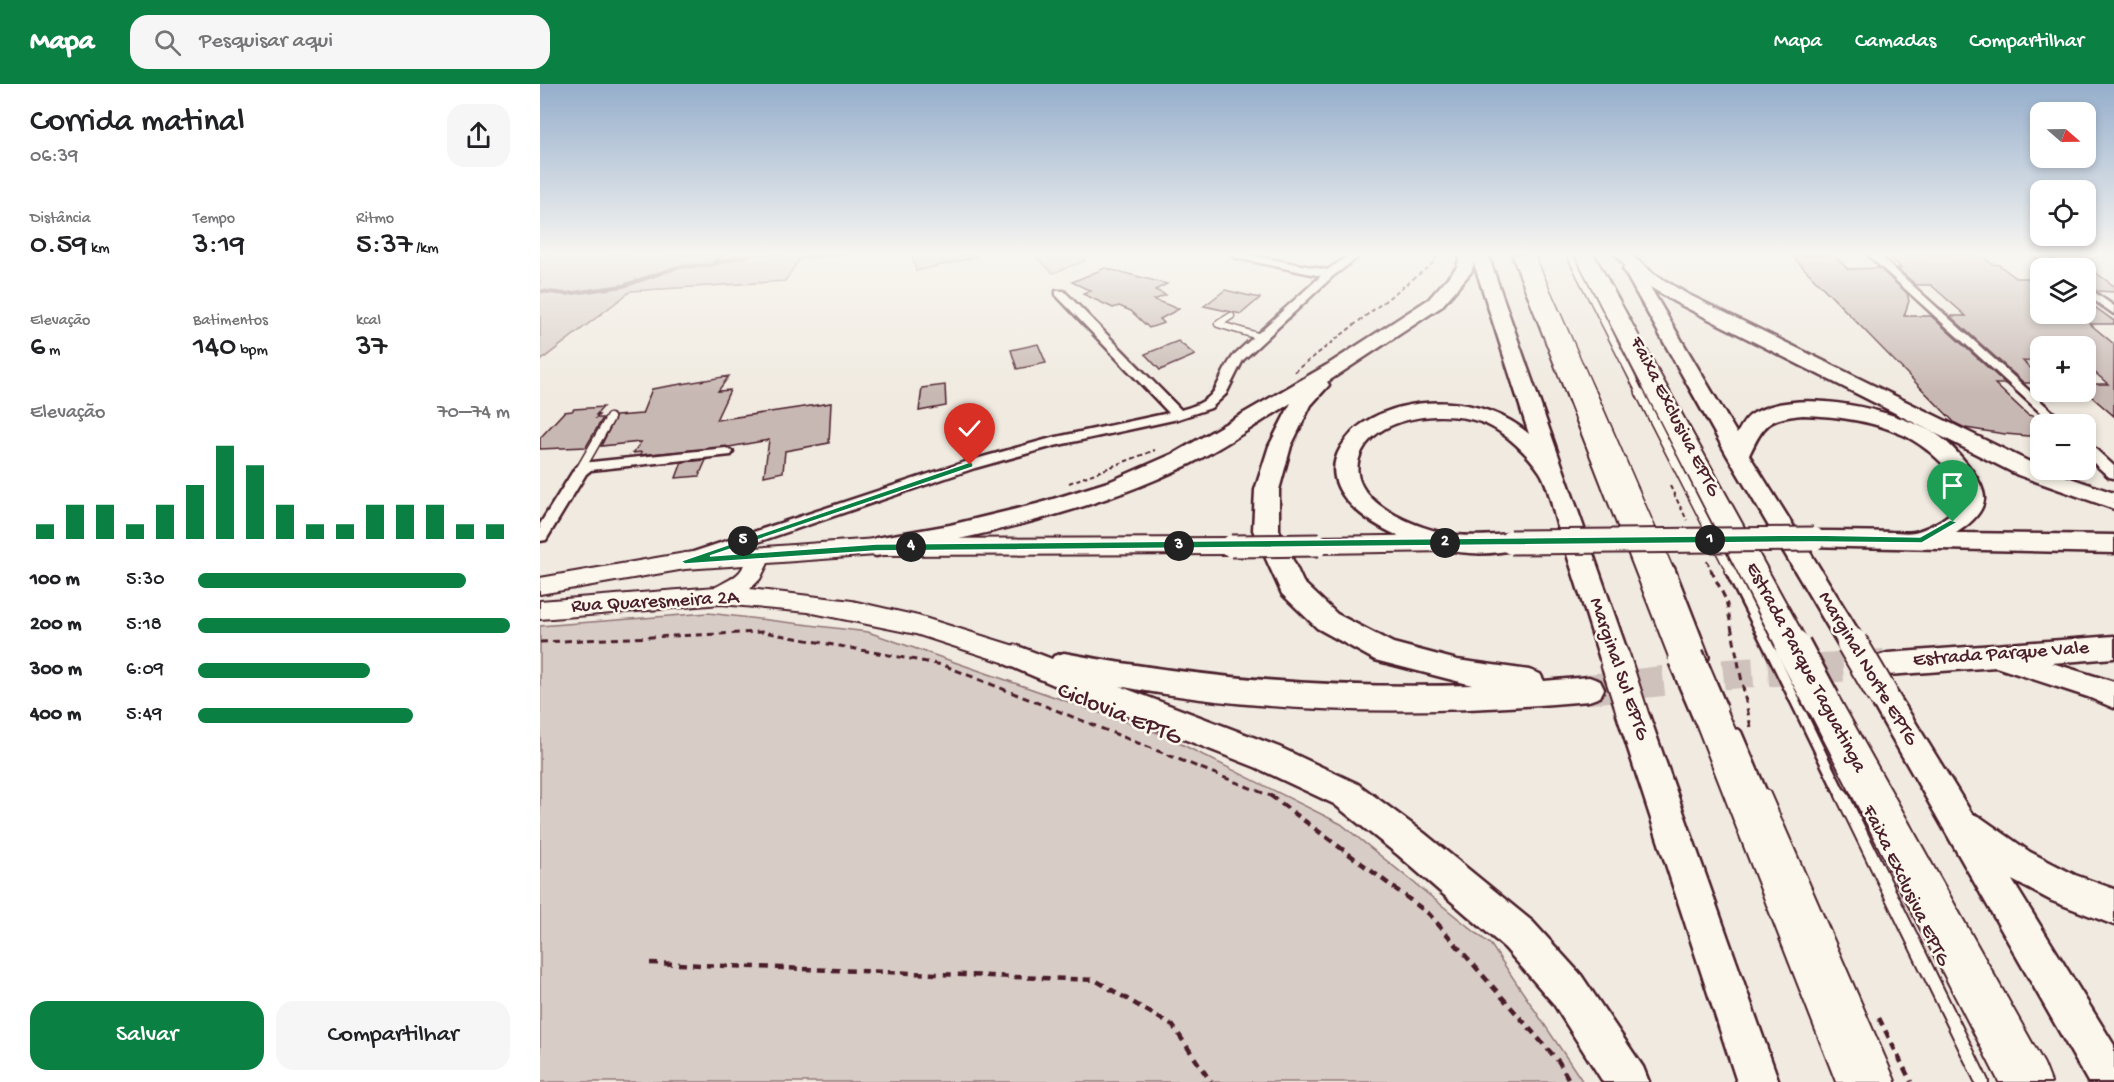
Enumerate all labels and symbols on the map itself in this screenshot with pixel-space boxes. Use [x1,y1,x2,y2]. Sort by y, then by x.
north arrow [2030,102,2096,168]
street label: Faixa Exclusiva EPTG [1623,333,1725,502]
pin [944,403,995,465]
pin [1927,460,1978,522]
pin: 1 [1695,525,1725,555]
pin: 5 [728,526,758,556]
pin: 2 [1430,528,1460,558]
pin: 3 [1164,531,1194,561]
pin: 4 [896,532,926,562]
street label: Estrada Parque Taguatinga [1740,559,1871,778]
street label: Rua Quaresmeira 2A [571,587,741,619]
street label: Marginal Norte EPTG [1812,588,1923,751]
street label: Marginal Sul EPTG [1583,595,1654,745]
street label: Estrada Parque Vale [1912,637,2090,673]
street label: Ciclovia EPTG [1053,677,1186,753]
street label: Faixa Exclusiva EPTG [1856,801,1954,971]

